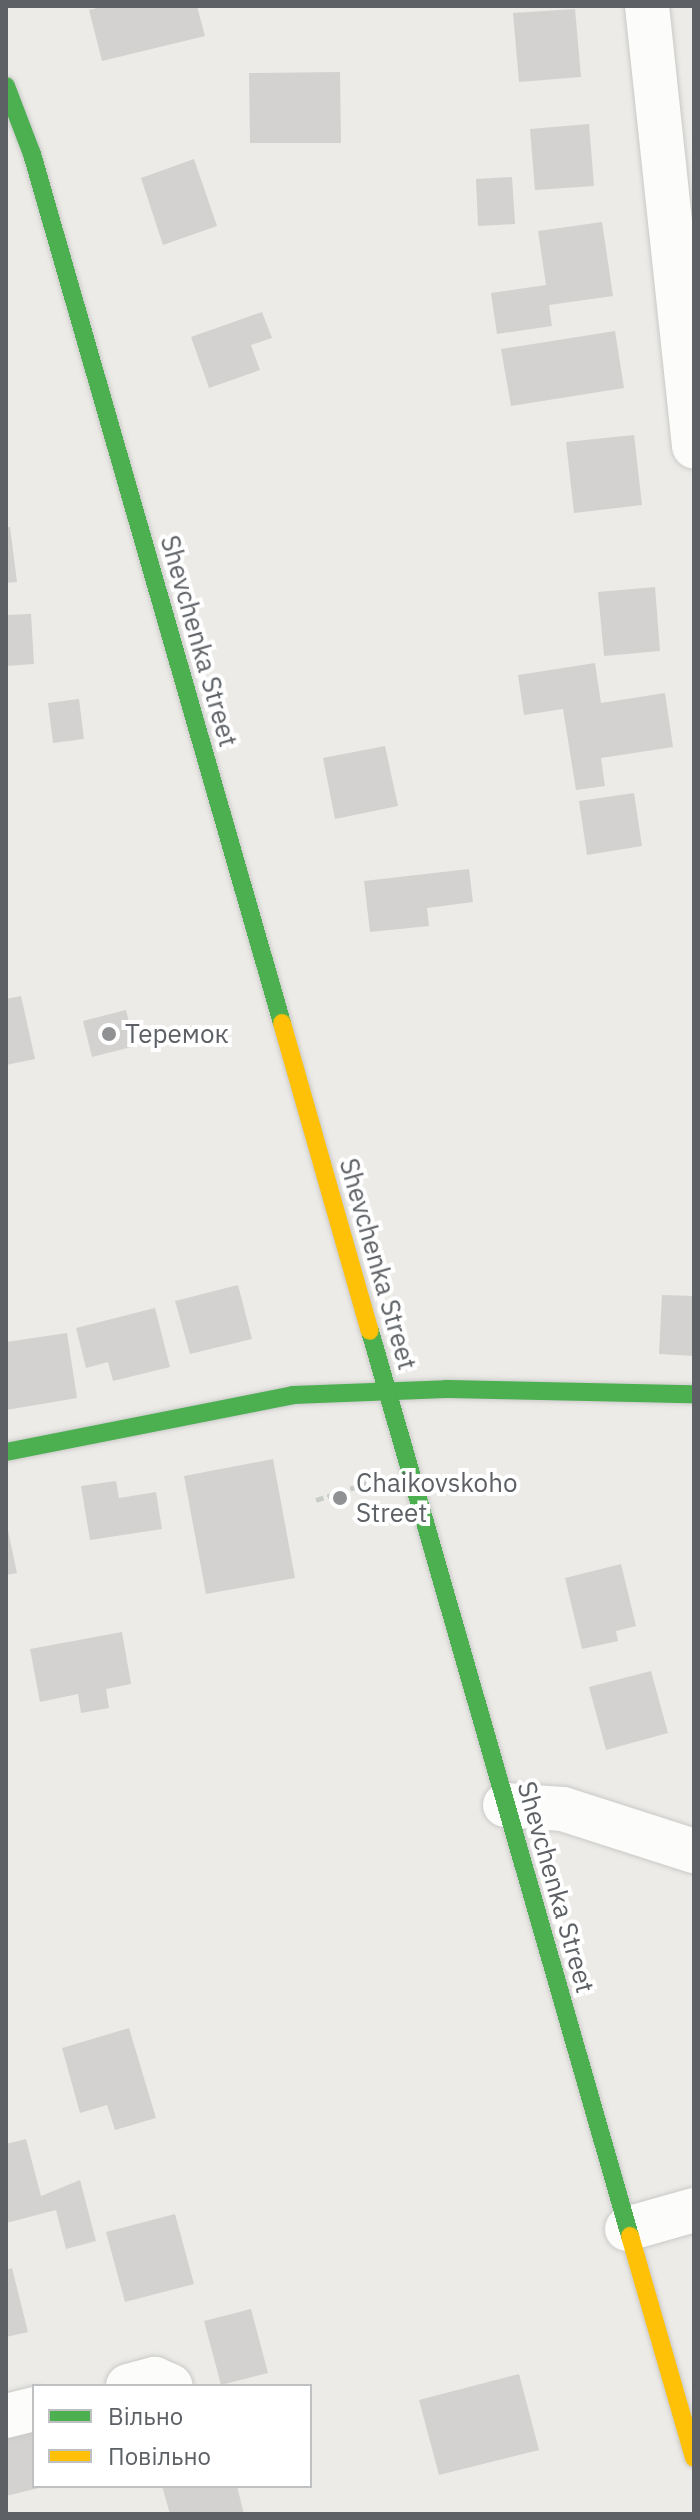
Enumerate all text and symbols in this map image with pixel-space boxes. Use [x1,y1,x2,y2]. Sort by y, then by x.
street label: Shevchenka Street [154,532,244,750]
place label: Теремок [125,1018,229,1050]
marker: Теремок [100,1025,118,1043]
street label: Shevchenka Street [333,1155,423,1373]
place label: Chaikovskoho Street [356,1467,518,1528]
marker: Chaikovskoho Street [331,1489,349,1507]
street label: Shevchenka Street [511,1778,601,1996]
legend [32,2384,312,2488]
text: Вільно [108,2400,183,2432]
text: Повільно [108,2440,211,2472]

